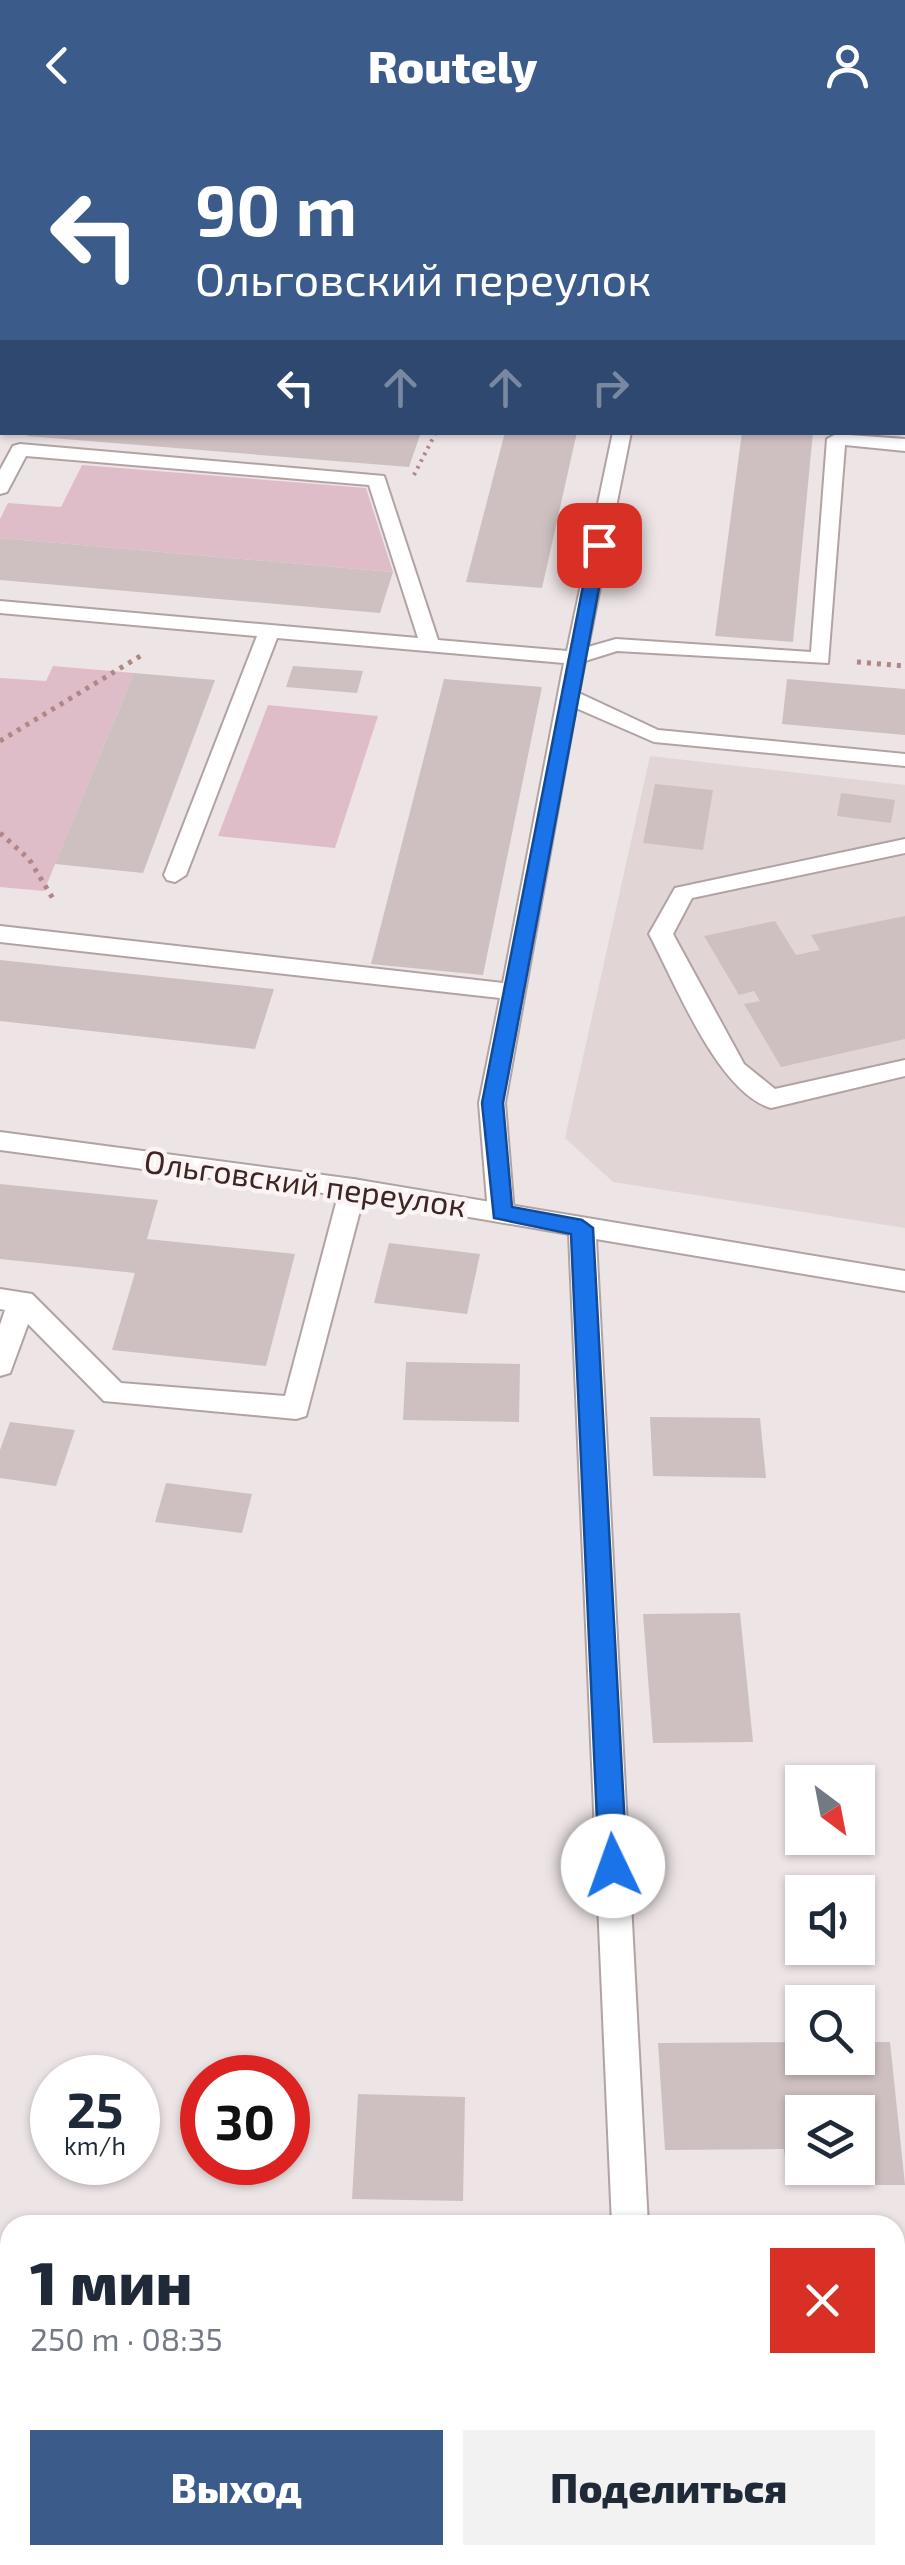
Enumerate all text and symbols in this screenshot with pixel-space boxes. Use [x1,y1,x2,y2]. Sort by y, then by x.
icon: back [30,38,85,93]
text: Routely [368,38,537,92]
icon: person [820,38,875,93]
text: 90 m [195,166,357,250]
icon: left [30,170,160,300]
text: Ольговский переулок [195,251,651,305]
icon: left [268,360,323,415]
icon: ahead [373,360,428,415]
icon: ahead [478,360,533,415]
icon: right [583,360,638,415]
pin [557,503,642,588]
icon: arrive [572,518,627,573]
street label: Ольговский переулок [142,1141,469,1224]
north arrow [785,1765,875,1855]
map controls [785,1765,875,2185]
position arrow [561,1814,665,1918]
button: sound [785,1875,875,1965]
button: search [785,1985,875,2075]
speed limit sign: 30 [180,2055,310,2185]
text: 25 [67,2078,123,2138]
button: layers [785,2095,875,2185]
text: km/h [64,2130,126,2160]
text: 1 мин [30,2245,193,2317]
button: close [770,2248,875,2353]
text: 250 m · 08:35 [30,2319,223,2357]
button: Выход [30,2430,443,2545]
button: Поделиться [463,2430,875,2545]

